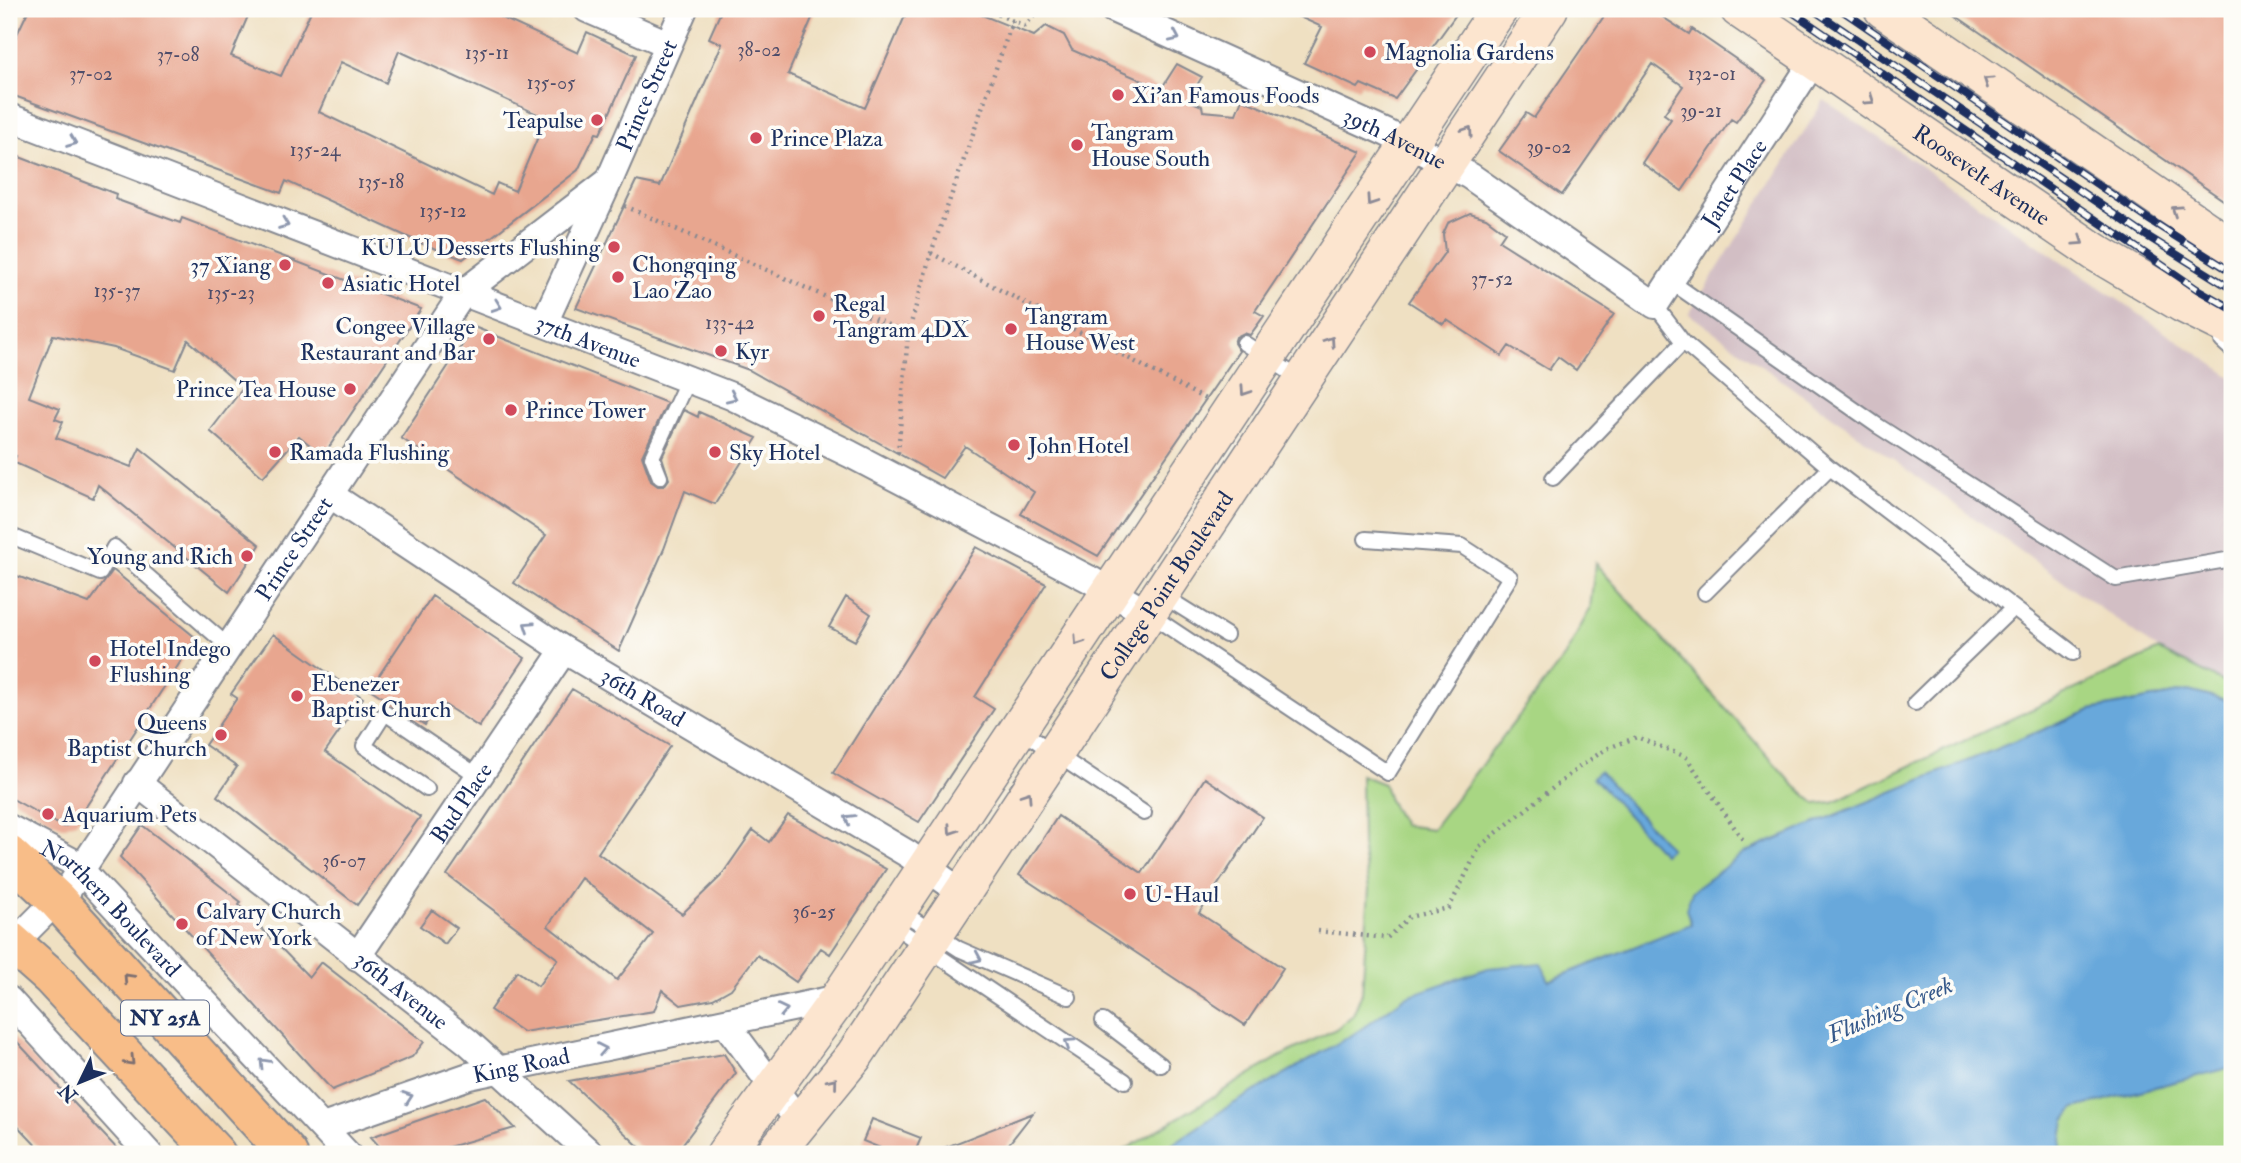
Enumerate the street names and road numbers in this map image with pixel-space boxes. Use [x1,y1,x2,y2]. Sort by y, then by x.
street label: Prince Street [609,35,683,156]
street label: 39th Avenue [1339,101,1452,176]
street label: Roosevelt Avenue [1908,118,2056,232]
street label: Janet Place [1694,133,1774,234]
street label: 37th Avenue [532,307,645,374]
street label: College Point Boulevard [1093,485,1240,686]
street label: Prince Street [249,491,339,606]
street label: 36th Road [596,661,690,733]
street label: Bud Place [424,757,499,849]
street label: Northern Boulevard [35,833,188,983]
street label: 36th Avenue [349,944,455,1036]
road number: NY 25A [121,1000,209,1036]
street label: King Road [470,1041,572,1089]

